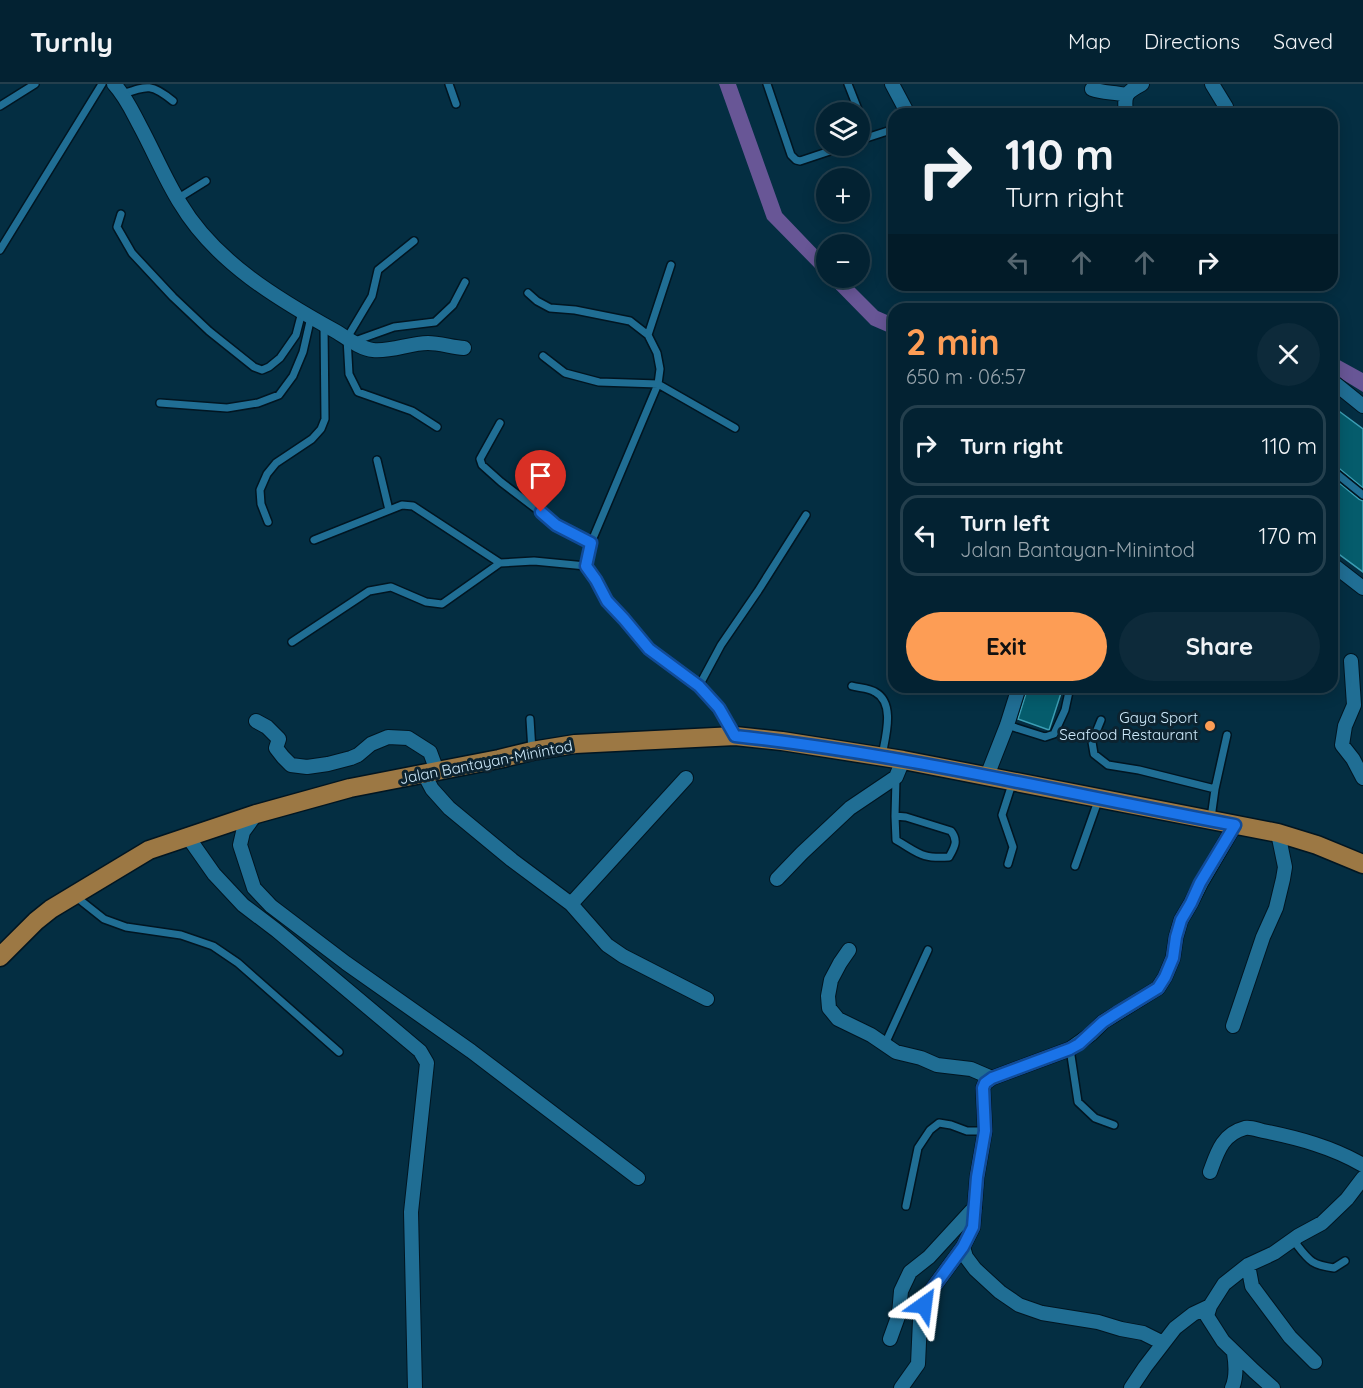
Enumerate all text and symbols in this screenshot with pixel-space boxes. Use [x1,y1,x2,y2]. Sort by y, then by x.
text: Turnly [30,24,113,59]
text: Map [1068,28,1111,54]
text: Directions [1144,28,1240,54]
text: Saved [1273,28,1333,54]
map controls [816,102,870,288]
button: layers [816,102,870,156]
text: 110 m [1005,128,1114,181]
icon: right [906,132,984,210]
button: + [816,168,870,222]
text: Turn right [1005,180,1124,214]
button: − [816,234,870,288]
icon: left [1002,246,1035,279]
icon: ahead [1065,246,1098,279]
icon: ahead [1128,246,1161,279]
icon: right [1191,246,1224,279]
text: 2 min [906,319,1000,364]
button: close [1257,323,1320,386]
text: 650 m · 06:57 [906,364,1026,389]
icon: right [909,429,942,462]
text: Turn right [960,432,1064,460]
text: 110 m [1262,432,1317,460]
pin [515,450,566,512]
icon: arrive [524,459,557,492]
text: Turn left [960,509,1050,537]
icon: left [909,519,942,552]
text: 170 m [1258,522,1317,550]
text: Jalan Bantayan-Minintod [960,537,1195,562]
button: Exit [906,612,1107,681]
button: Share [1119,612,1320,681]
place label: Gaya Sport Seafood Restaurant [1059,708,1198,744]
marker: Gaya Sport Seafood Restaurant [1203,719,1217,733]
street label: Jalan Bantayan-Minintod [398,736,574,788]
position arrow [892,1273,956,1337]

